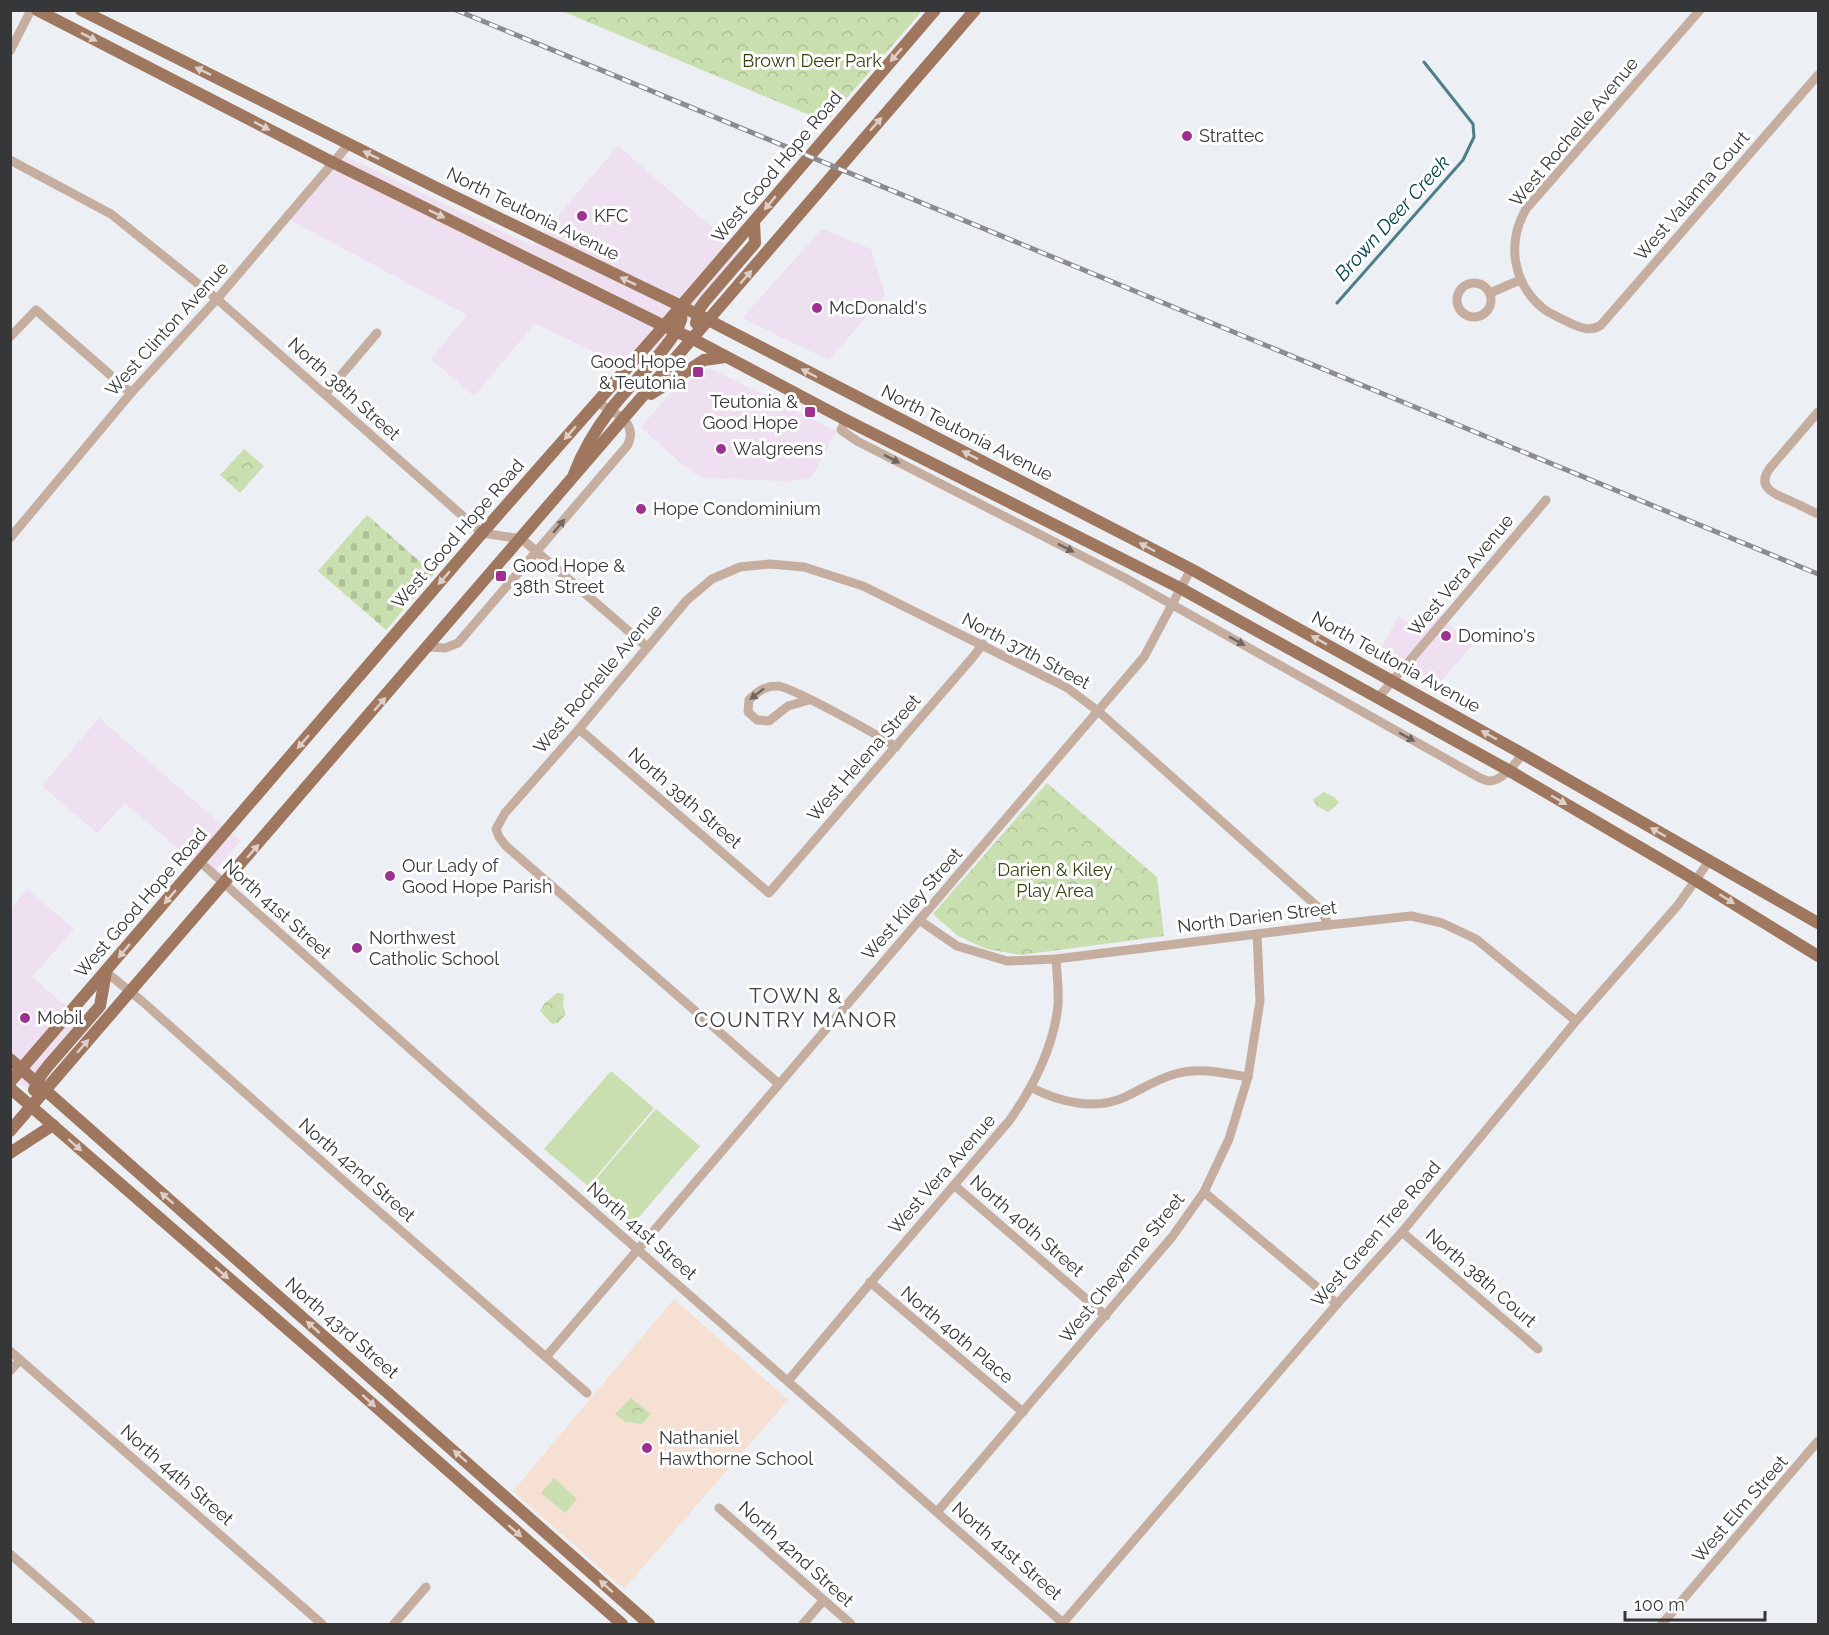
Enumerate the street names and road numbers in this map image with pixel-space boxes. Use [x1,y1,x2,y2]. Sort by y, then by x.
street label: West Rochelle Avenue [1505,53,1642,211]
street label: West Good Hope Road [707,87,846,247]
street label: West Valanna Court [1630,127,1753,265]
street label: North Teutonia Avenue [443,163,623,265]
street label: West Clinton Avenue [101,257,233,400]
street label: North 38th Street [284,333,405,444]
street label: North Teutonia Avenue [878,380,1057,485]
street label: West Good Hope Road [387,455,528,613]
street label: West Vera Avenue [1404,509,1518,640]
street label: West Rochelle Avenue [529,600,666,758]
street label: North Teutonia Avenue [1308,606,1485,717]
street label: North 37th Street [959,608,1094,693]
street label: West Helena Street [803,690,925,825]
street label: North 39th Street [624,743,746,852]
street label: West Good Hope Road [70,824,211,982]
street label: West Kiley Street [857,843,966,964]
street label: North 41st Street [219,854,336,963]
street label: North Darien Street [1176,896,1338,937]
street label: West Vera Avenue [884,1109,1000,1238]
street label: North 42nd Street [295,1113,420,1226]
street label: West Green Tree Road [1307,1156,1445,1311]
street label: North 40th Street [966,1171,1088,1281]
street label: North 41st Street [583,1177,702,1284]
street label: West Cheyenne Street [1055,1189,1189,1347]
street label: North 38th Court [1422,1224,1541,1331]
street label: North 43rd Street [281,1273,403,1382]
street label: North 40th Place [897,1282,1018,1388]
street label: North 44th Street [117,1420,238,1529]
street label: West Elm Street [1688,1451,1792,1566]
street label: North 42nd Street [735,1497,858,1611]
street label: North 41st Street [948,1497,1067,1604]

